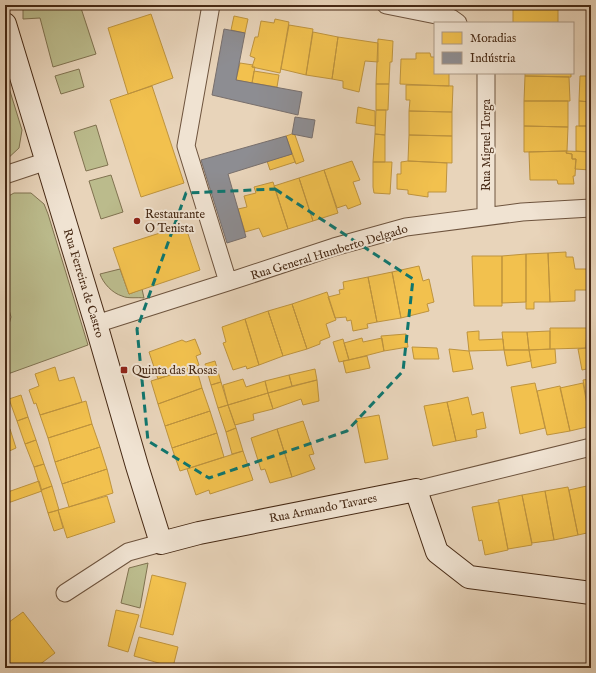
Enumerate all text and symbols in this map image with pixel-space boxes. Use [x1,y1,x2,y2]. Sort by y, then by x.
legend [434,22,574,74]
text: Moradias [470,31,516,46]
text: Indústria [470,51,516,66]
street label: Rua Miguel Torga [479,98,494,191]
place label: Restaurante O Tenista [145,207,205,236]
marker: Restaurante O Tenista [132,216,142,226]
street label: Rua General Humberto Delgado [249,221,410,284]
street label: Rua Ferreira de Castro [60,227,107,340]
place label: Quinta das Rosas [132,363,217,378]
marker: Quinta das Rosas [119,365,129,375]
street label: Rua Armando Tavares [268,491,378,526]

